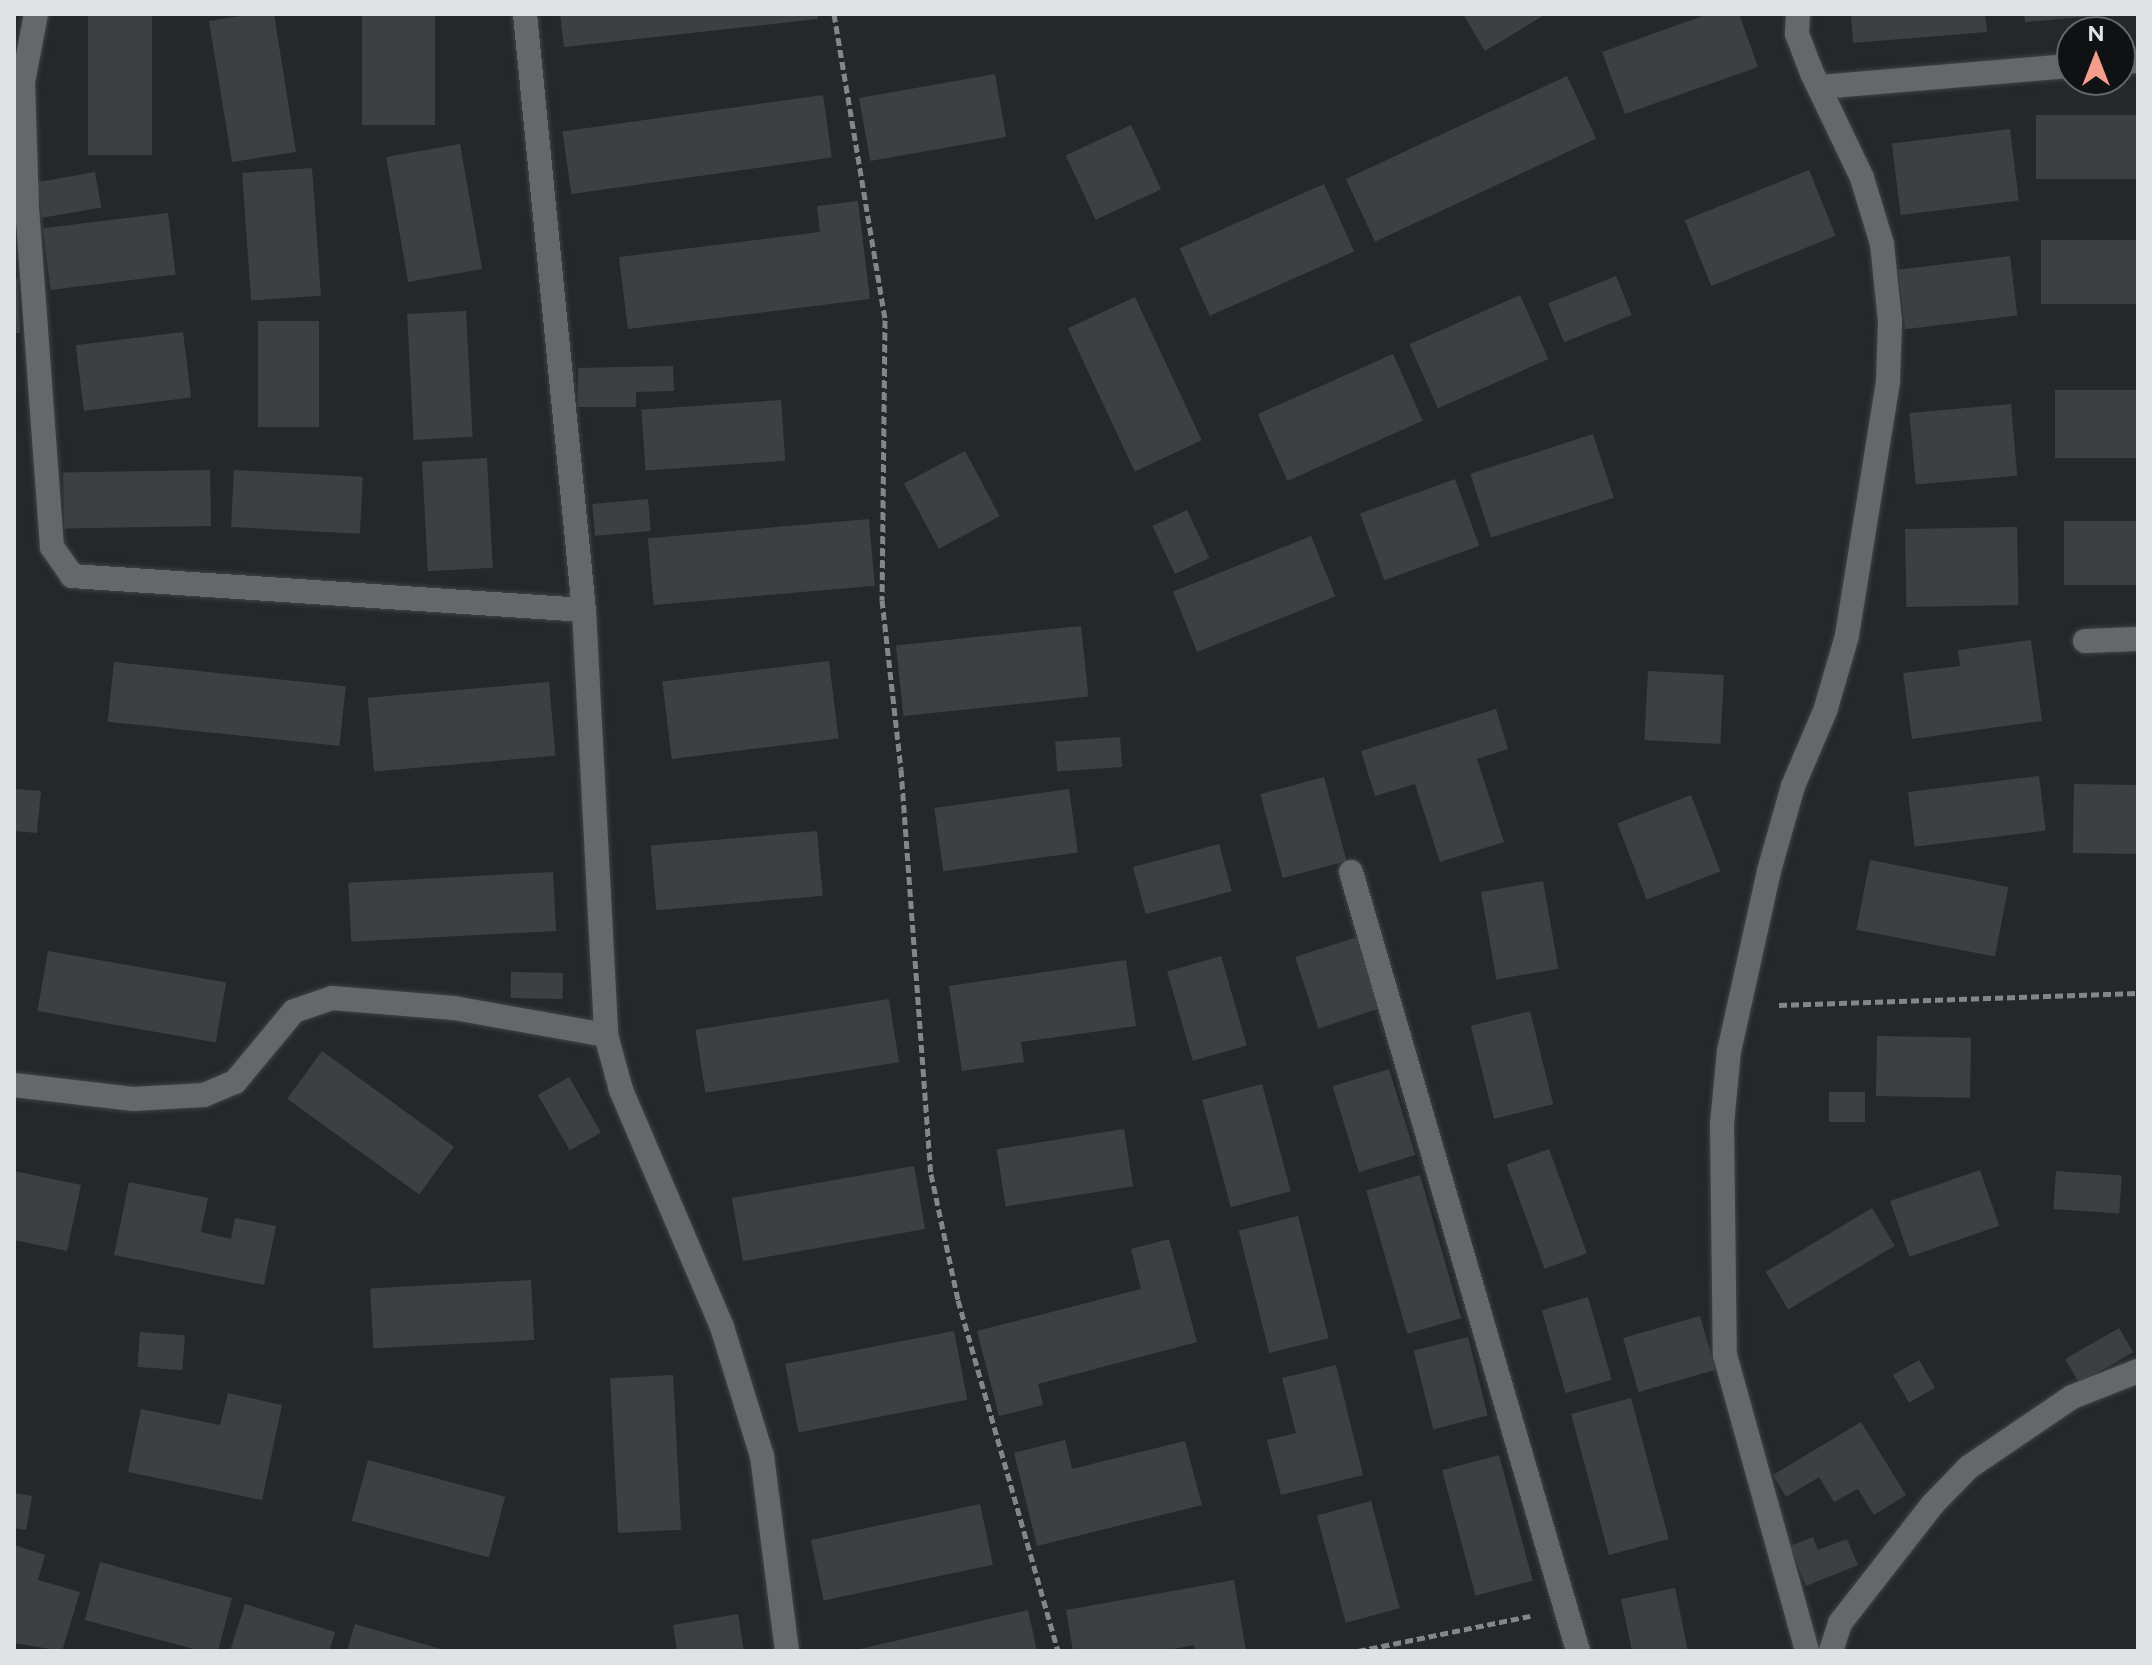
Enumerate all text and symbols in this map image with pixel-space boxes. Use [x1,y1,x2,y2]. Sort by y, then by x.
north arrow [2056,16,2136,96]
text: N [2087,20,2105,47]

